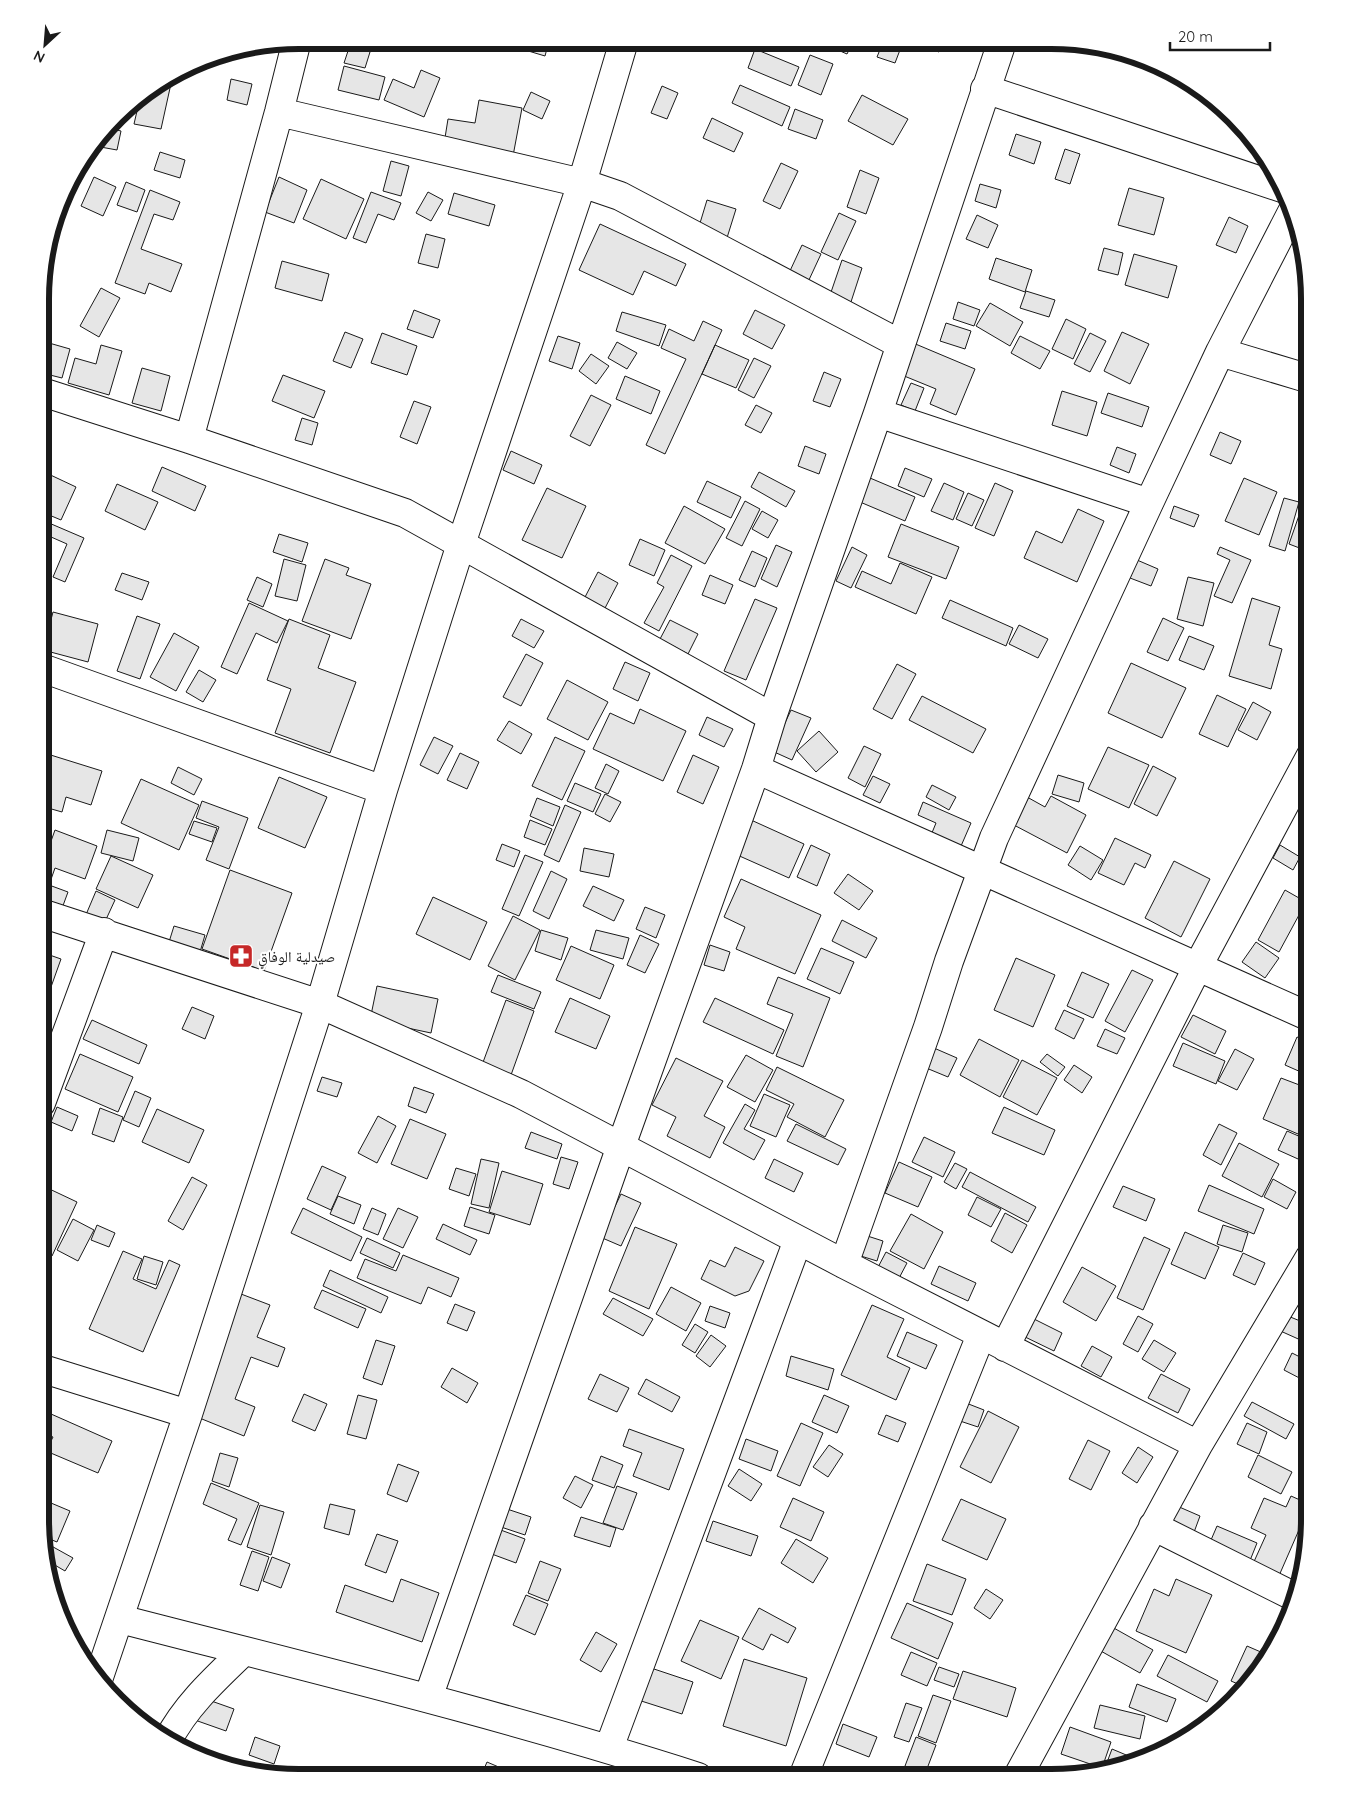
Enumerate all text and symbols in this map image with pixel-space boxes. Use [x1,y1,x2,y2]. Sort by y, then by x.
north arrow [20,20,70,70]
scale bar [1170,20,1270,52]
text: 20 m [1178,27,1213,46]
text: N [31,46,48,67]
pharmacy icon: صيدلية الوفاقٍ [228,943,254,969]
place label: صيدلية الوفاقٍ [258,947,335,970]

